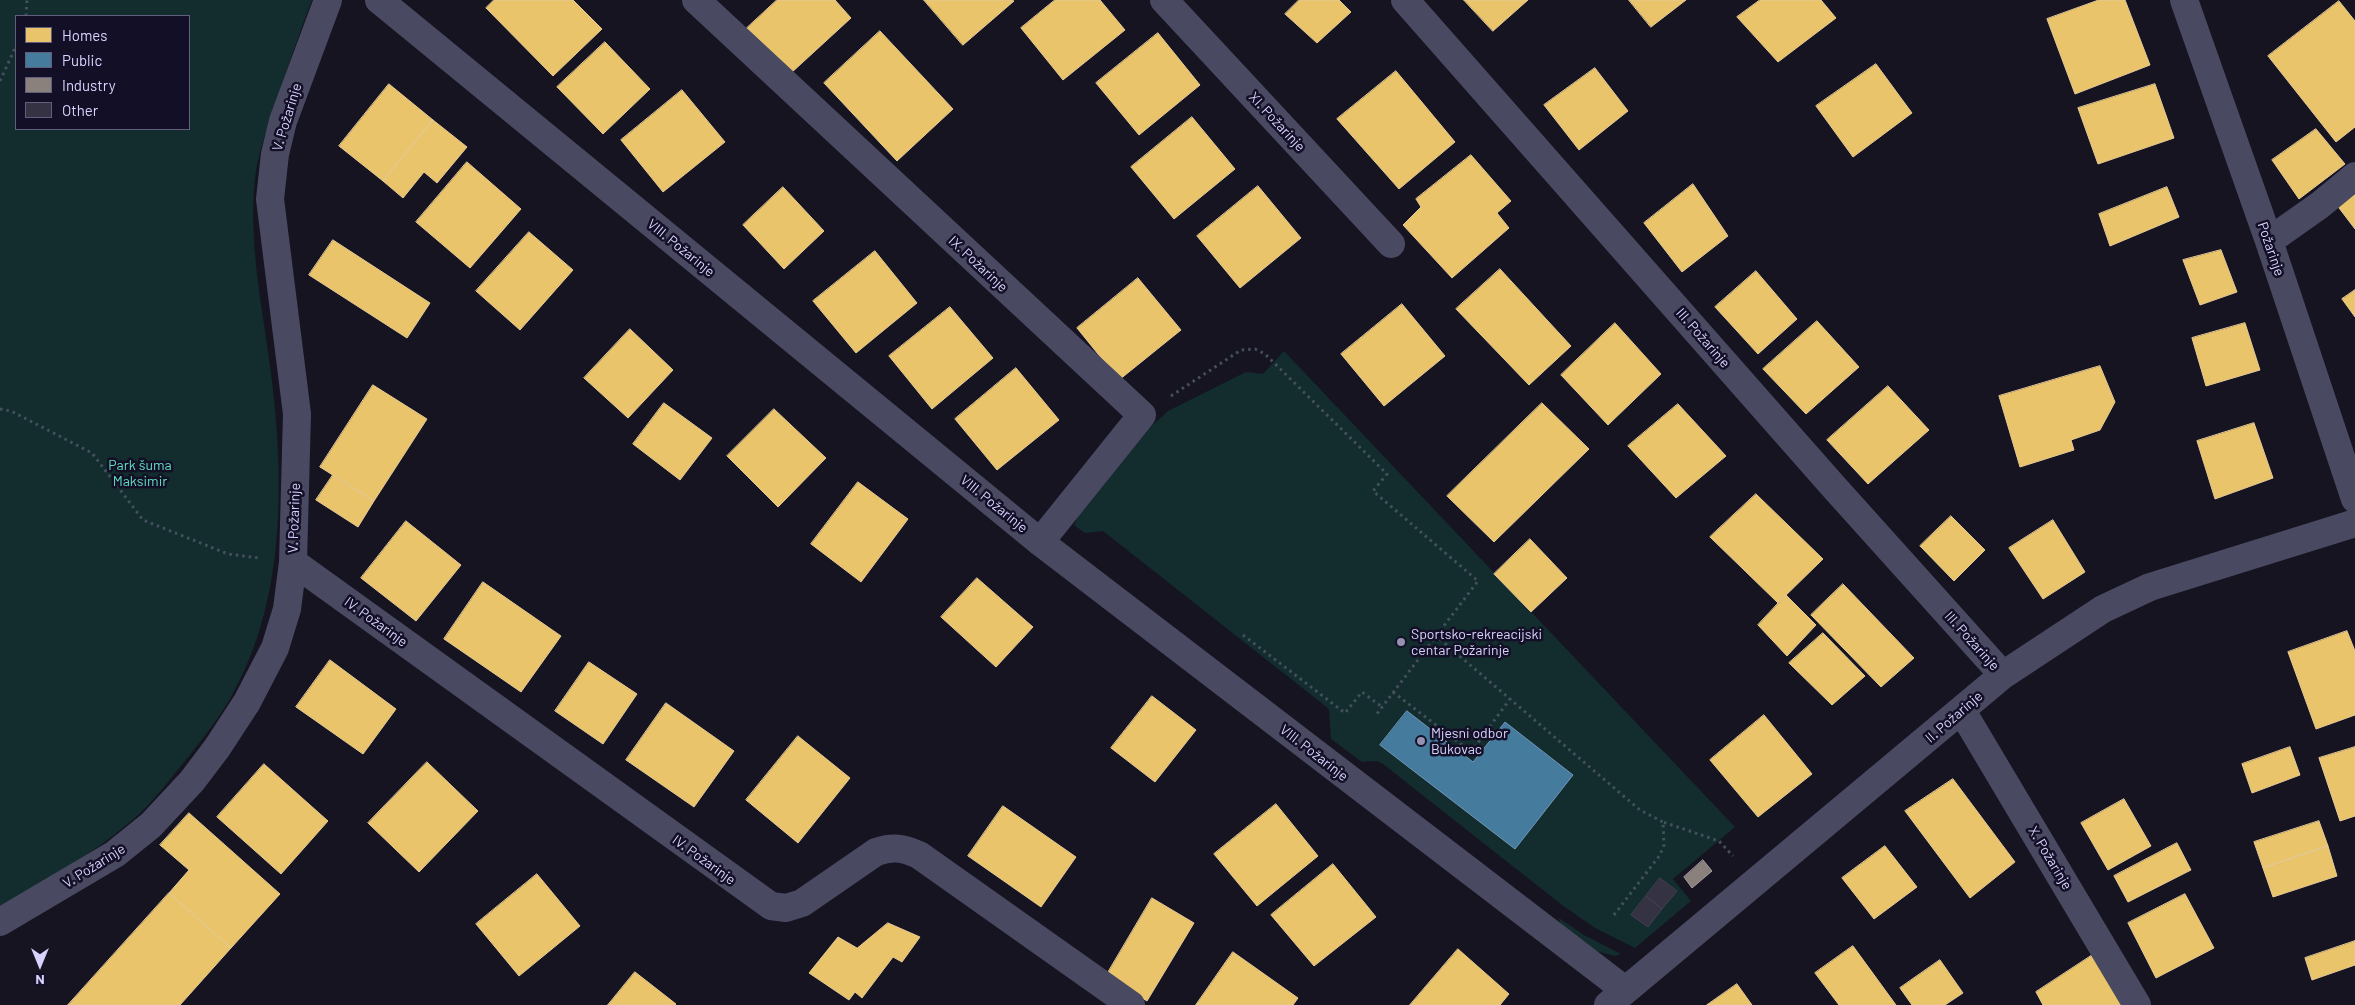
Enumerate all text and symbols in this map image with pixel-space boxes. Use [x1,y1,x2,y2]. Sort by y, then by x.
legend [15,15,190,130]
text: Homes [62,26,107,44]
text: Public [62,51,102,69]
text: Industry [62,76,116,94]
street label: V. Požarinje [269,81,305,153]
street label: XI. Požarinje [1245,89,1309,155]
text: Other [62,101,98,119]
street label: VIII. Požarinje [644,216,718,280]
street label: Požarinje [2254,220,2288,278]
street label: IX. Požarinje [945,232,1011,296]
street label: III. Požarinje [1672,305,1734,371]
park label: Park šuma Maksimir [108,457,172,490]
street label: VIII. Požarinje [957,472,1031,536]
street label: V. Požarinje [284,483,304,553]
street label: IV. Požarinje [341,593,411,651]
street label: III. Požarinje [1941,608,2003,674]
place label: Sportsko-rekreacijski centar Požarinje [1411,626,1542,658]
marker: Sportsko-rekreacijski centar Požarinje [1395,636,1407,648]
street label: II. Požarinje [1922,688,1986,746]
street label: VIII. Požarinje [1277,721,1351,785]
place label: Mjesni odbor Bukovac [1431,725,1508,758]
marker: Mjesni odbor Bukovac [1415,735,1427,747]
street label: X. Požarinje [2024,823,2076,893]
street label: IV. Požarinje [669,831,739,889]
street label: V. Požarinje [60,840,128,892]
north arrow [15,940,65,990]
text: N [35,972,45,989]

